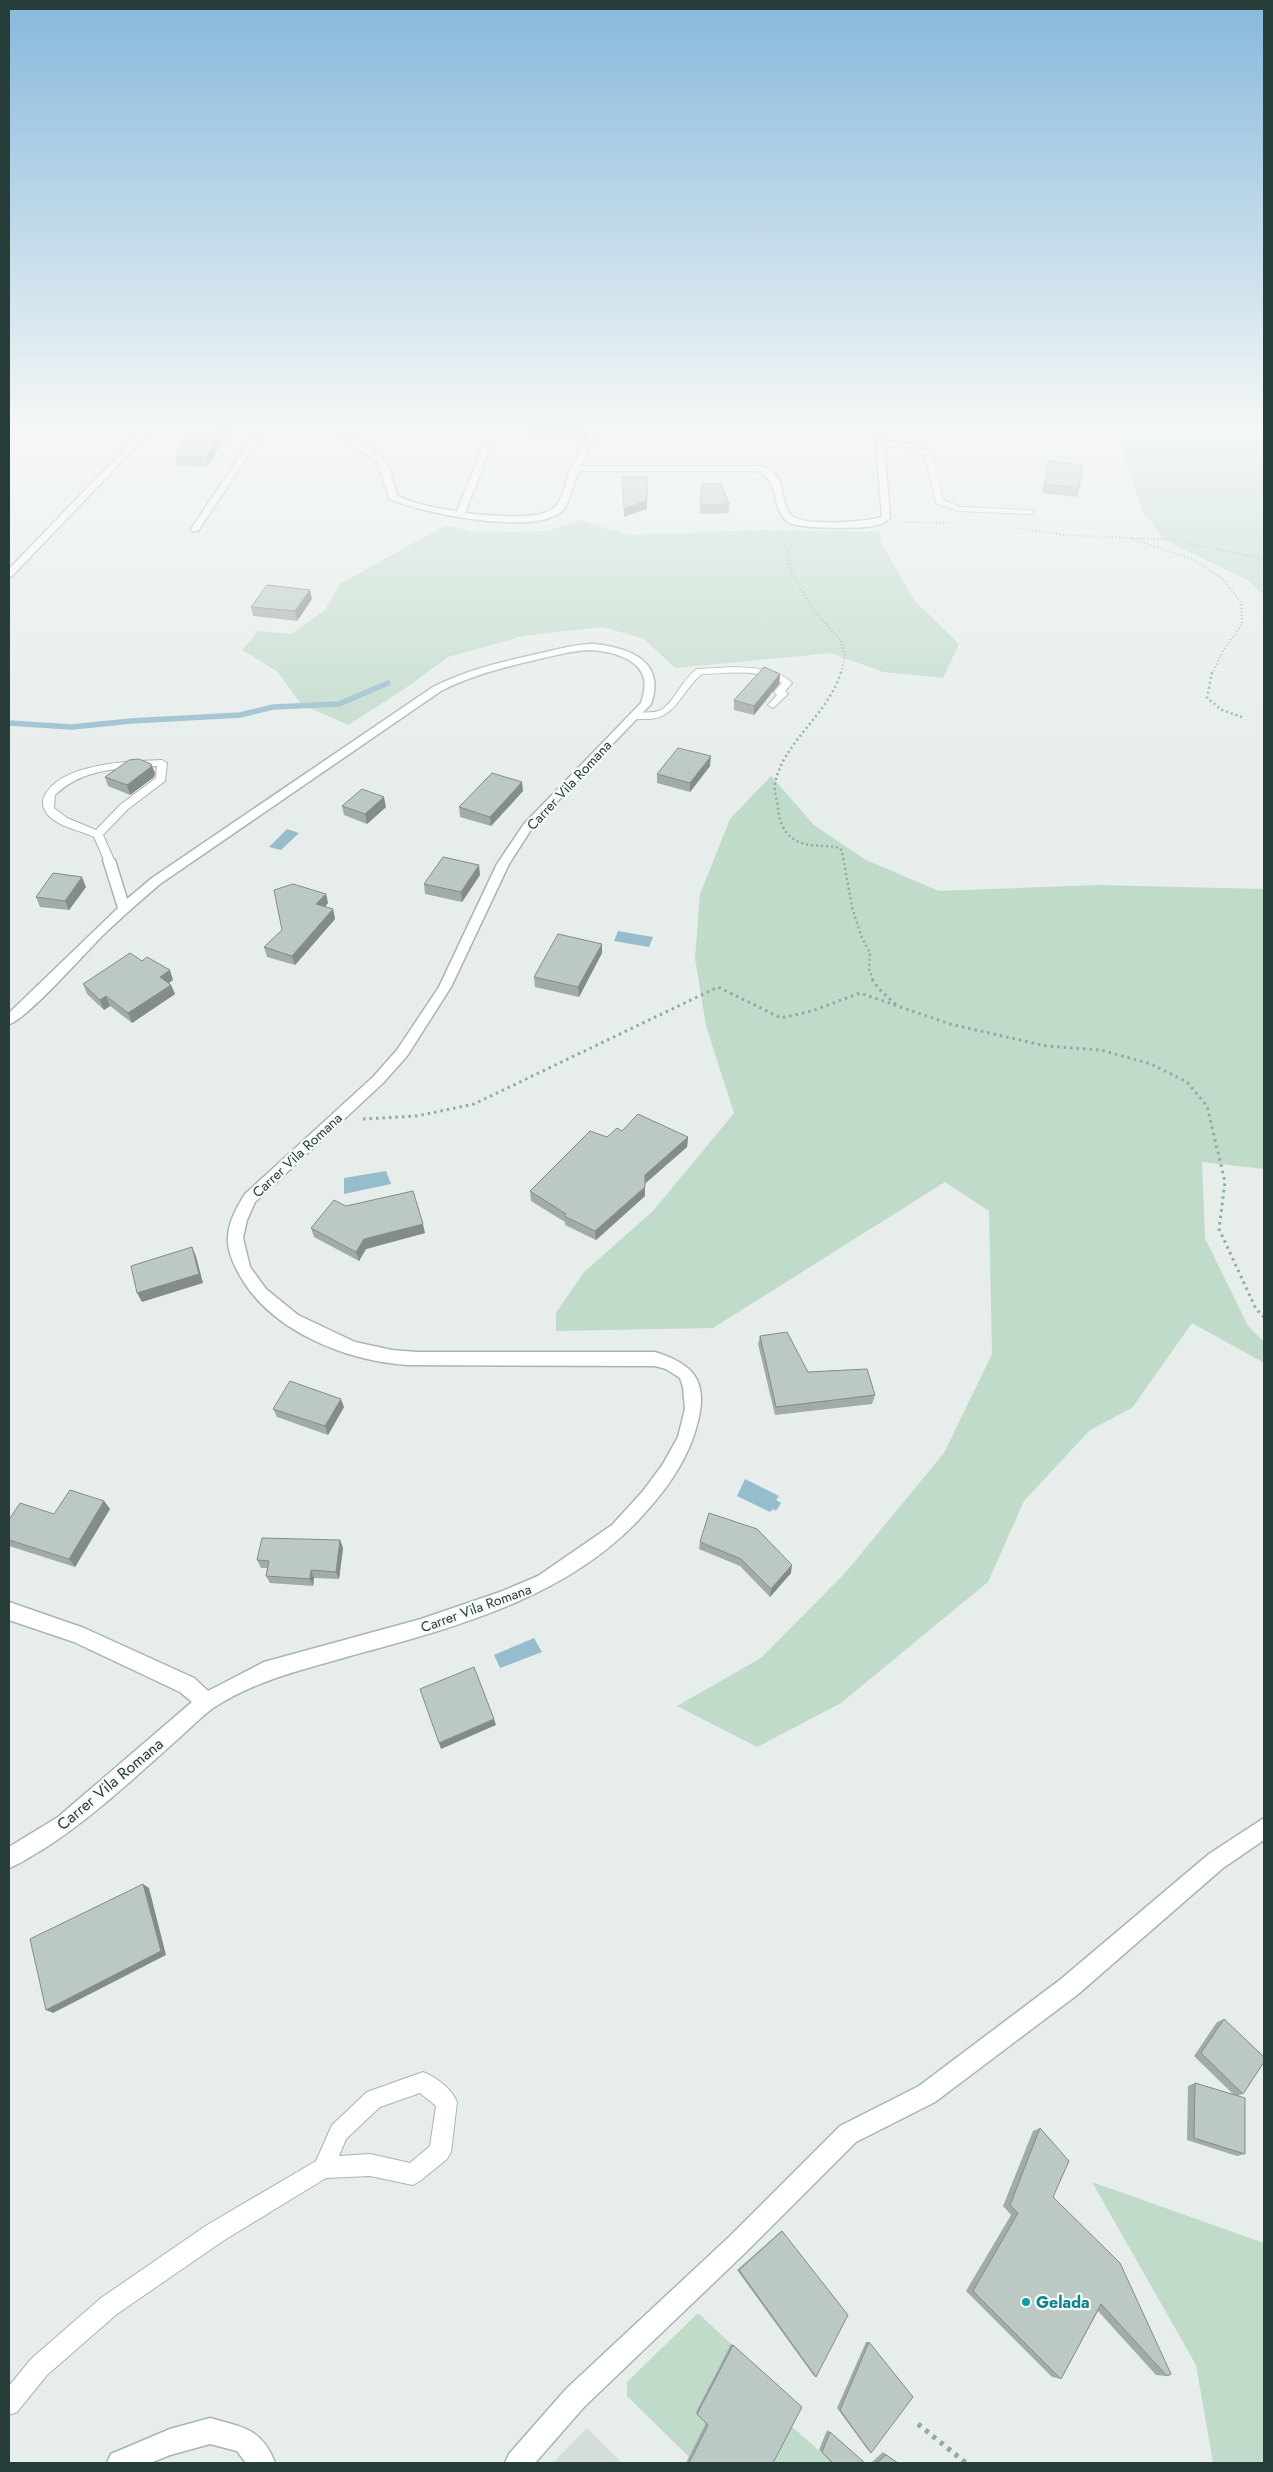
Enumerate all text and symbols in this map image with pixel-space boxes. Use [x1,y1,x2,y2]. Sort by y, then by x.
street label: Carrer Vila Romana [522,736,616,834]
street label: Carrer Vila Romana [248,1108,346,1202]
street label: Carrer Vila Romana [418,1579,534,1637]
street label: Carrer Vila Romana [52,1733,168,1835]
place label: Gelada [1036,2291,1090,2314]
marker: Gelada [1020,2296,1032,2308]

